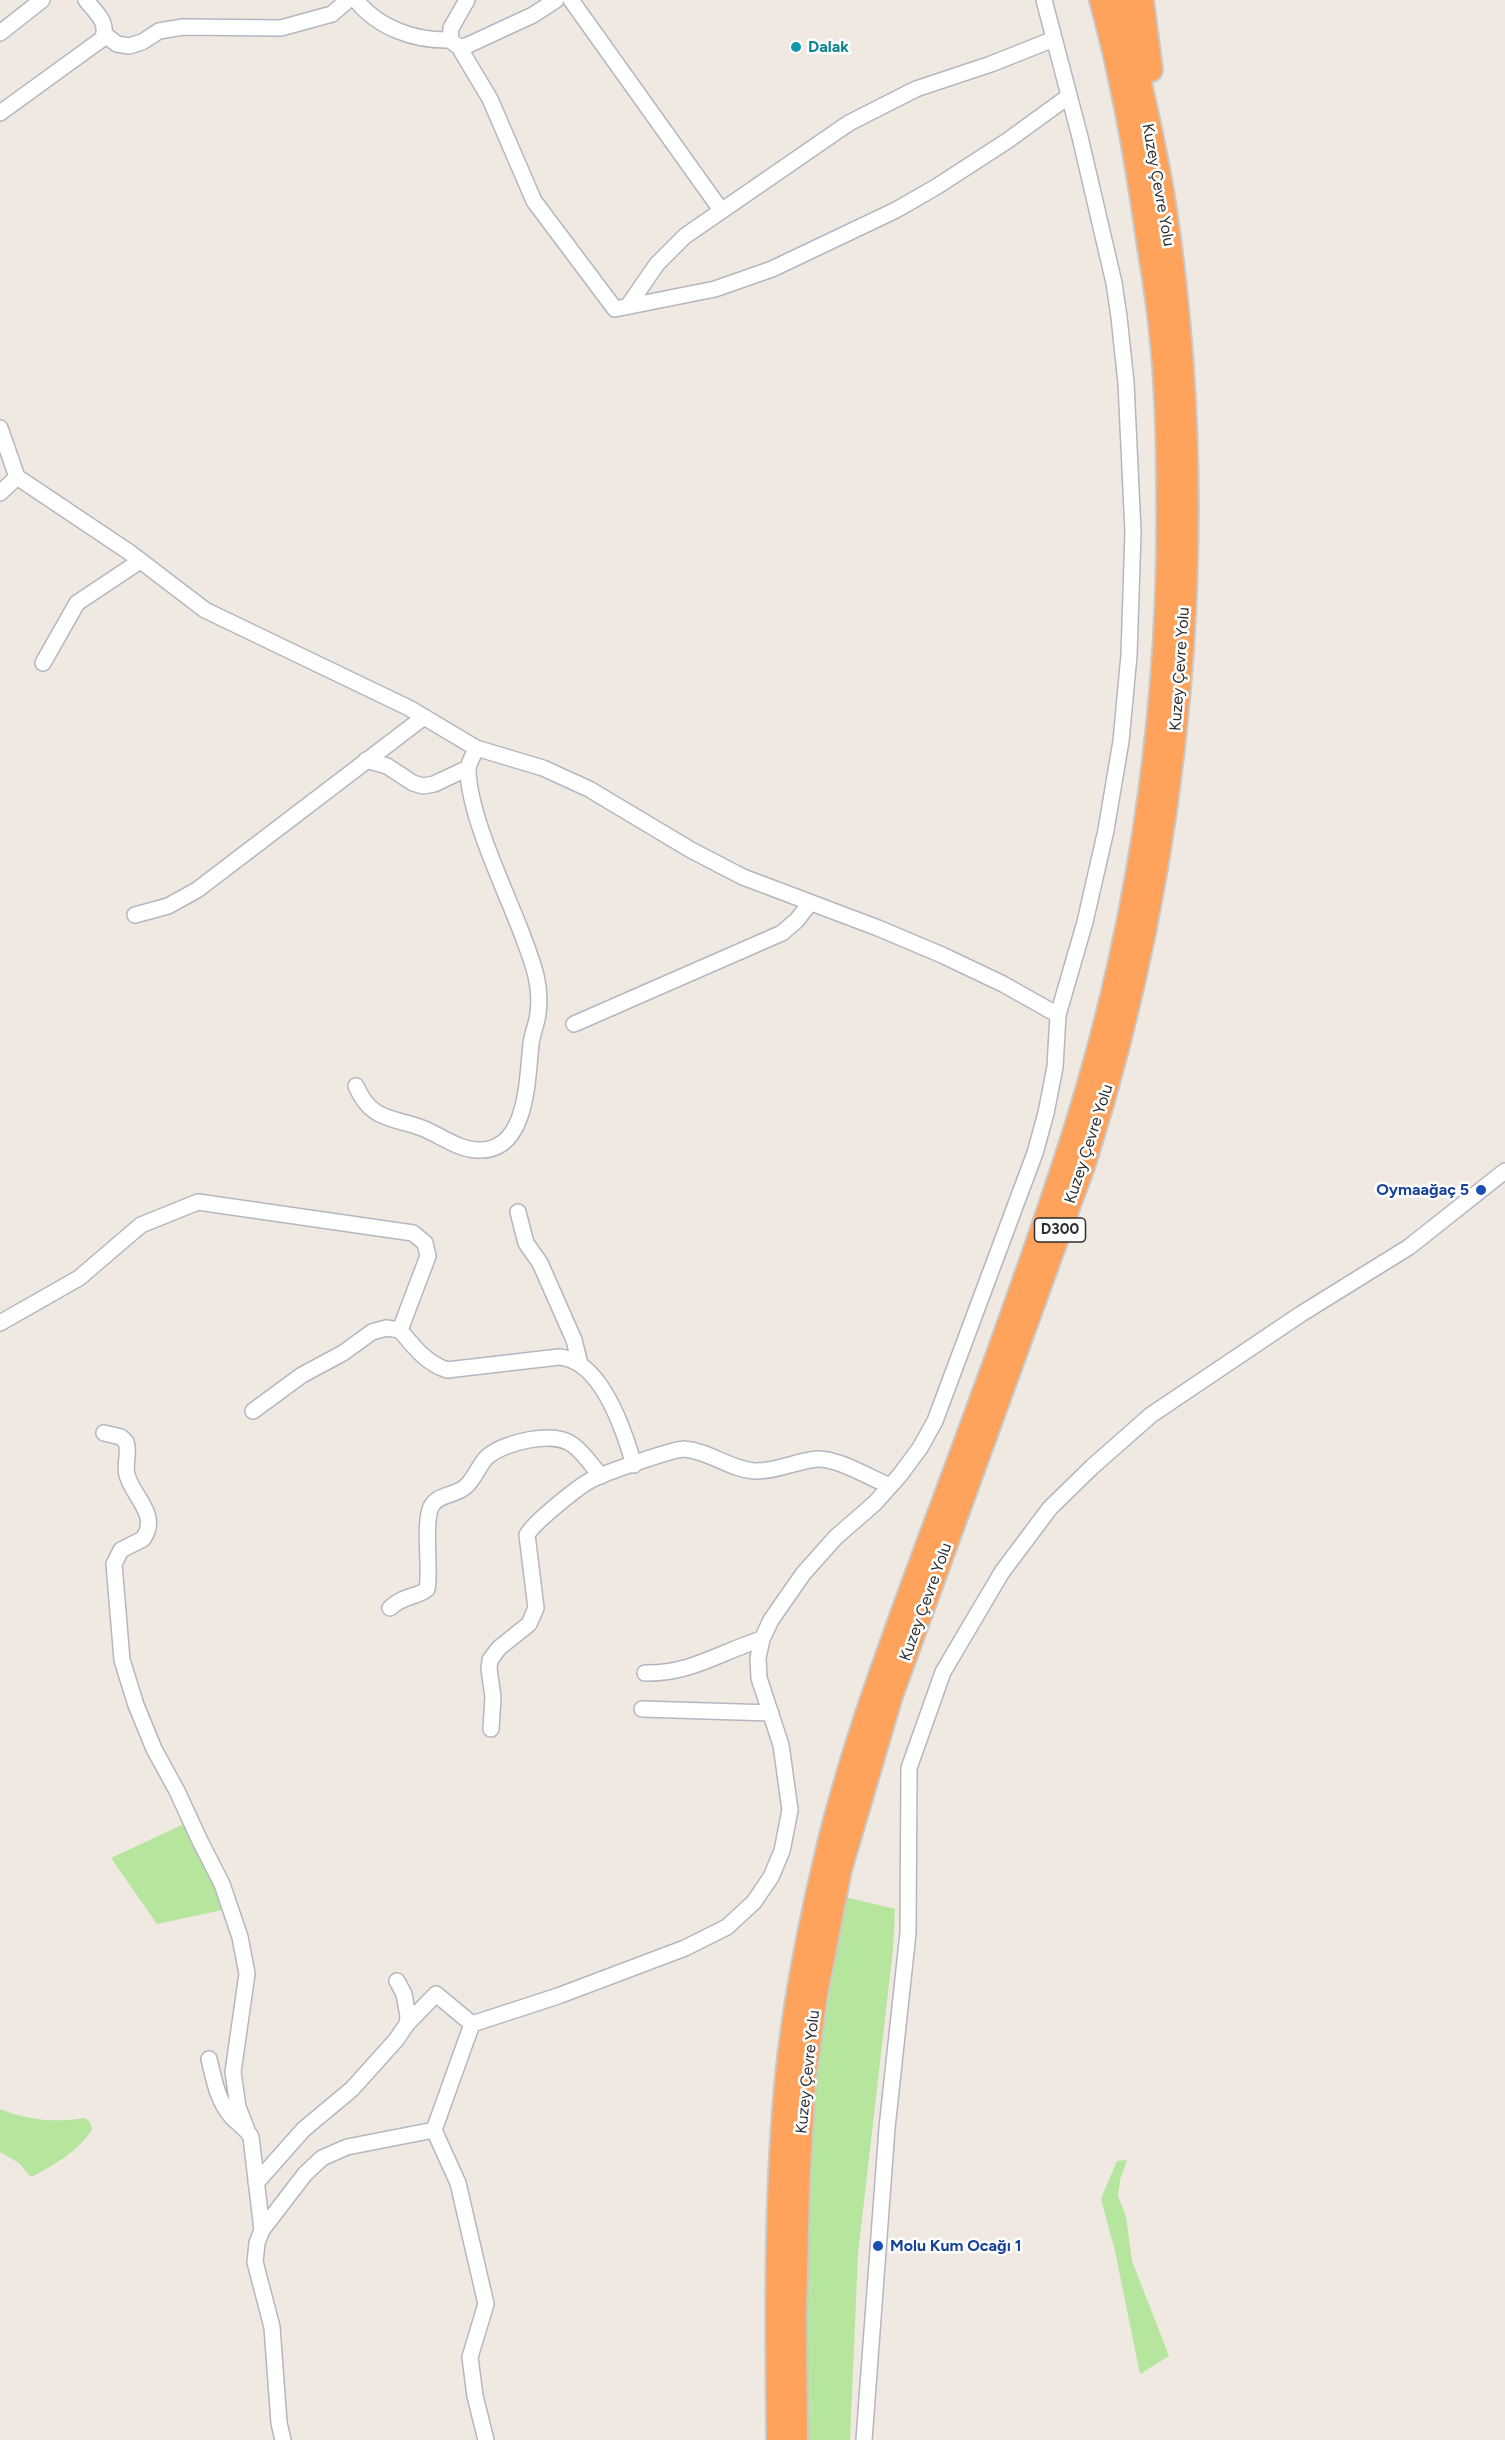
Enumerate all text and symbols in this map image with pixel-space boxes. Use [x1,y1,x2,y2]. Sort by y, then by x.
place label: Dalak [808,37,849,57]
marker: Dalak [789,40,803,54]
street label: Kuzey Çevre Yolu [1138,122,1178,248]
street label: Kuzey Çevre Yolu [1166,606,1194,732]
street label: Kuzey Çevre Yolu [1061,1082,1117,1206]
place label: Oymaağaç 5 [1376,1180,1469,1200]
marker: Oymaağaç 5 [1474,1183,1488,1197]
road number: D300 [1034,1218,1086,1242]
street label: Kuzey Çevre Yolu [896,1540,956,1664]
street label: Kuzey Çevre Yolu [792,2009,824,2135]
place label: Molu Kum Ocağı 1 [890,2236,1021,2256]
marker: Molu Kum Ocağı 1 [871,2239,885,2253]

